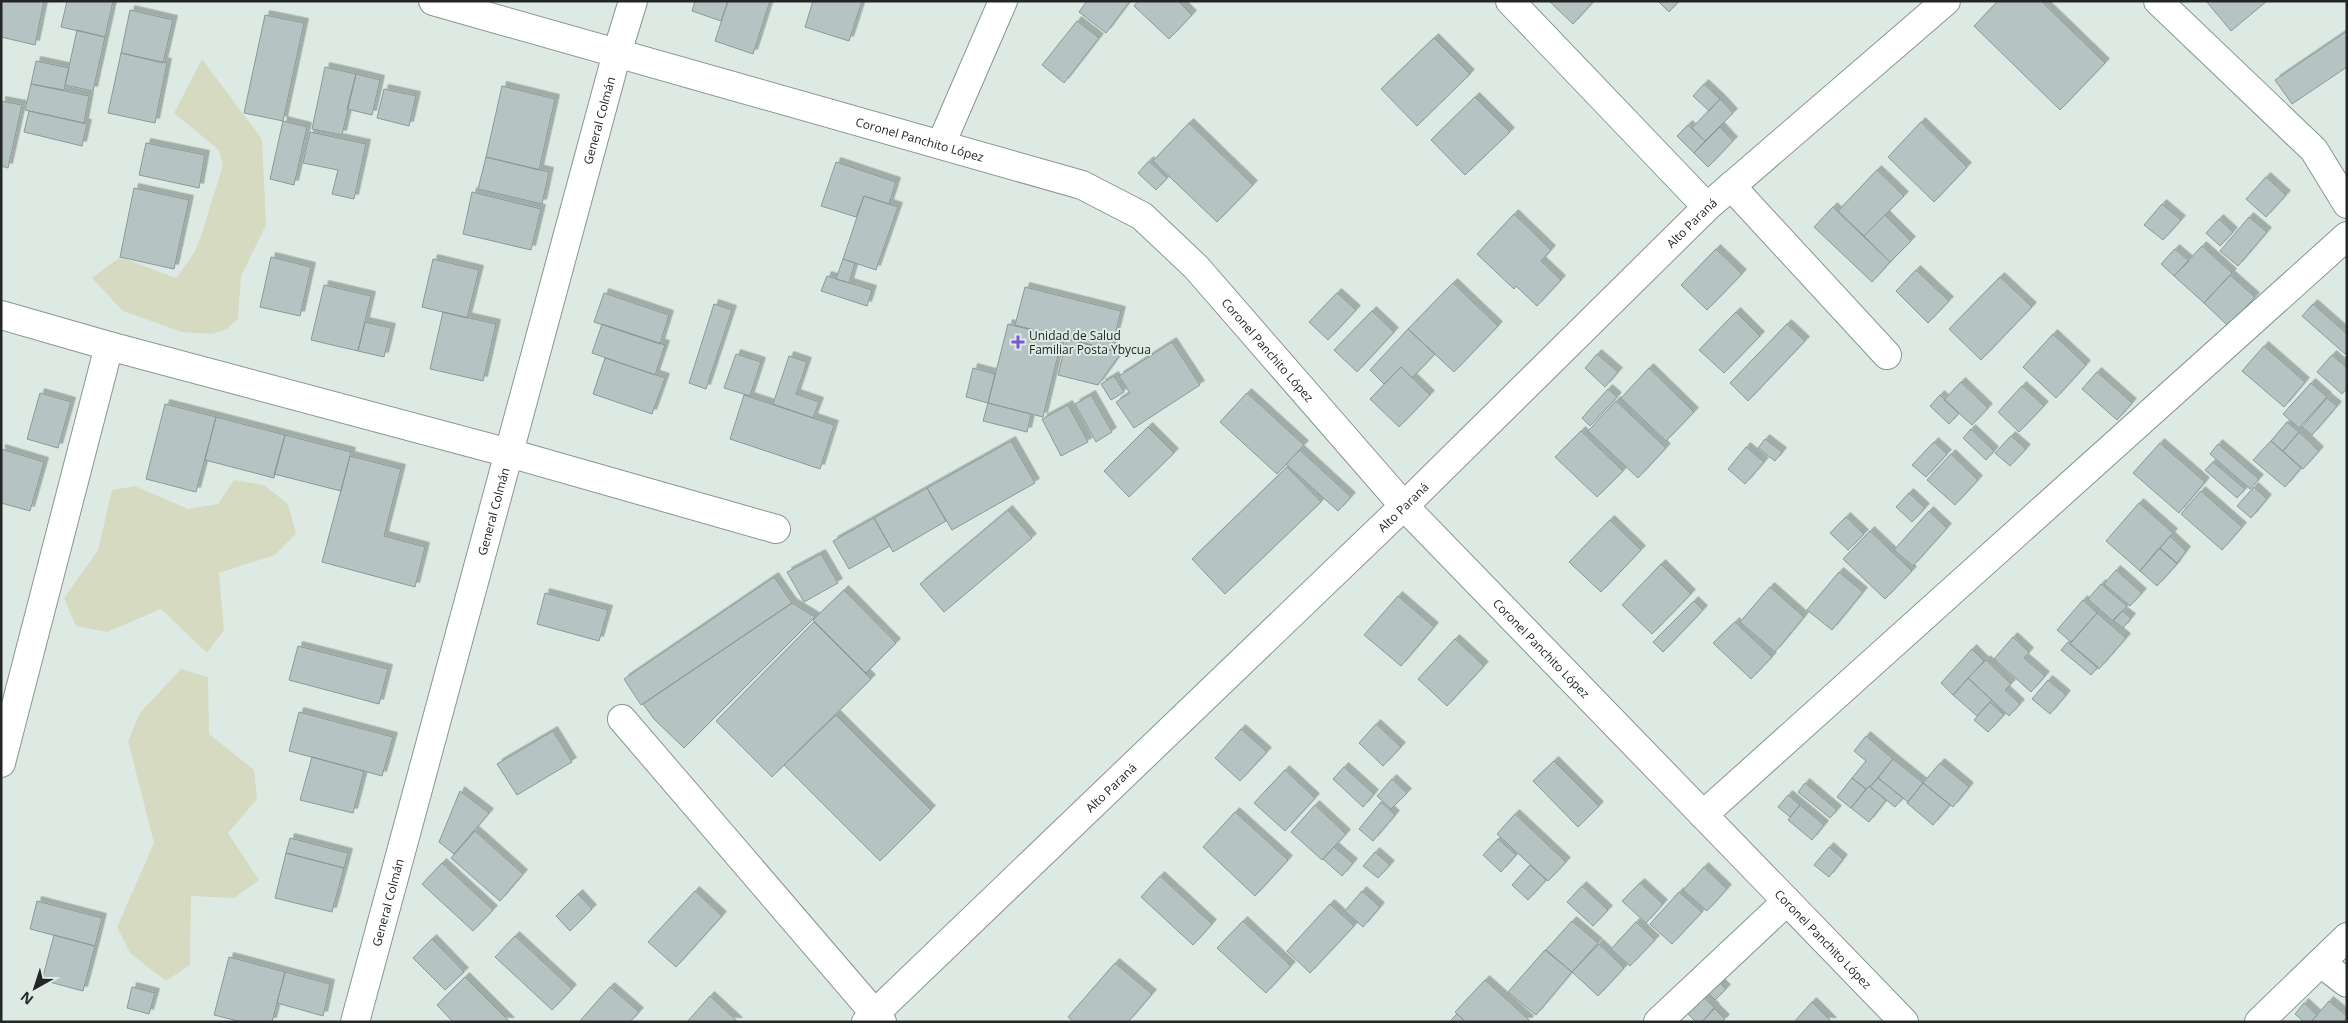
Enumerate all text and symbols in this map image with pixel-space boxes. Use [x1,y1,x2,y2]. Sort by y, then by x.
street label: General Colmán [579,75,619,166]
street label: Coronel Panchito López [854,113,986,165]
street label: Alto Paraná [1662,194,1720,251]
street label: Coronel Panchito López [1218,294,1318,405]
place label: Unidad de Salud Familiar Posta Ybycua [1029,327,1151,358]
marker: Unidad de Salud Familiar Posta Ybycua [1011,335,1025,349]
street label: General Colmán [473,466,513,557]
street label: Alto Paraná [1374,478,1432,536]
street label: Coronel Panchito López [1489,595,1594,702]
street label: Alto Paraná [1081,759,1140,816]
street label: General Colmán [367,857,407,948]
street label: Coronel Panchito López [1771,885,1876,993]
north arrow [10,963,60,1013]
text: N [16,988,37,1009]

